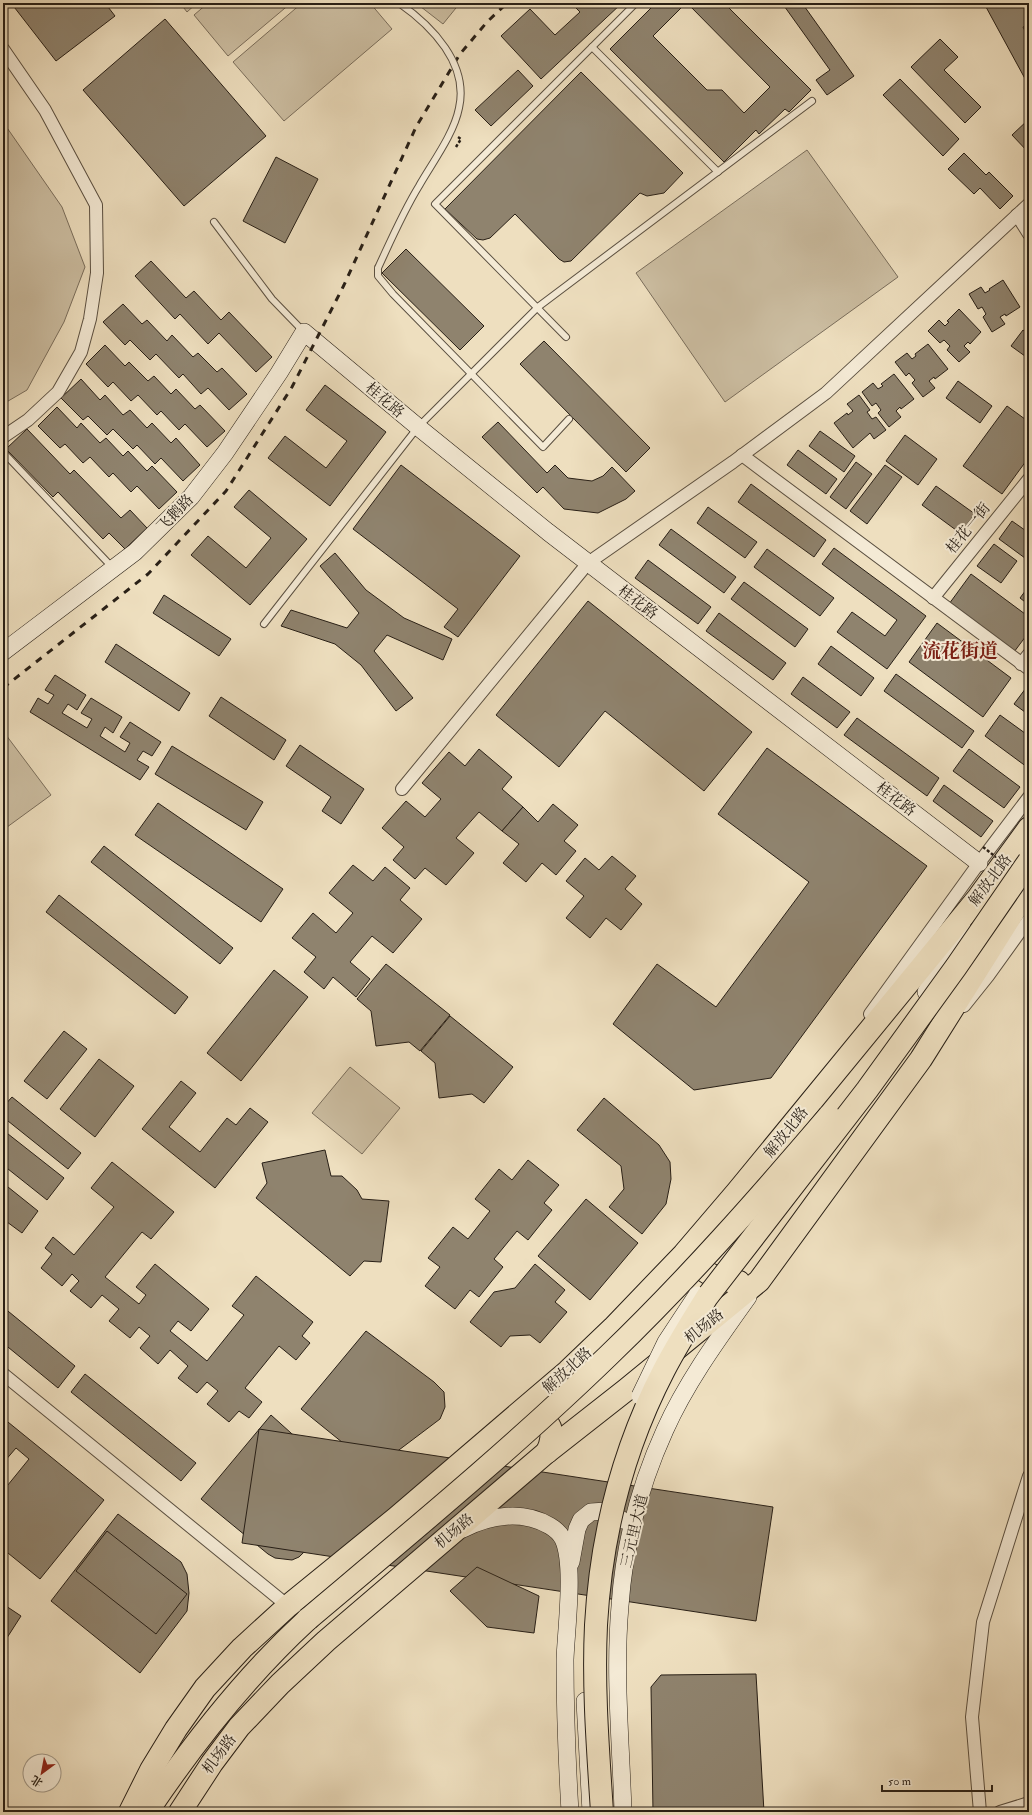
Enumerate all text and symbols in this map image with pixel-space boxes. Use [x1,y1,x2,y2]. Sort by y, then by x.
street label: 桂花路 [361,379,408,422]
street label: 飞鹅路 [153,491,198,536]
street label: 桂花一街 [942,499,995,558]
street label: 桂花路 [614,581,661,624]
district label: 流花街道 [922,639,998,663]
street label: 桂花路 [872,778,919,821]
street label: 解放北路 [965,851,1016,910]
street label: 解放北路 [760,1103,813,1162]
street label: 机场路 [681,1305,728,1348]
street label: 解放北路 [539,1343,596,1398]
street label: 三元里大道 [617,1492,652,1570]
street label: 机场路 [431,1510,478,1553]
street label: 机场路 [198,1731,241,1778]
north arrow [22,1753,62,1793]
scale bar [882,1767,992,1793]
text: 北 [29,1773,45,1789]
text: 50 m [888,1774,912,1789]

